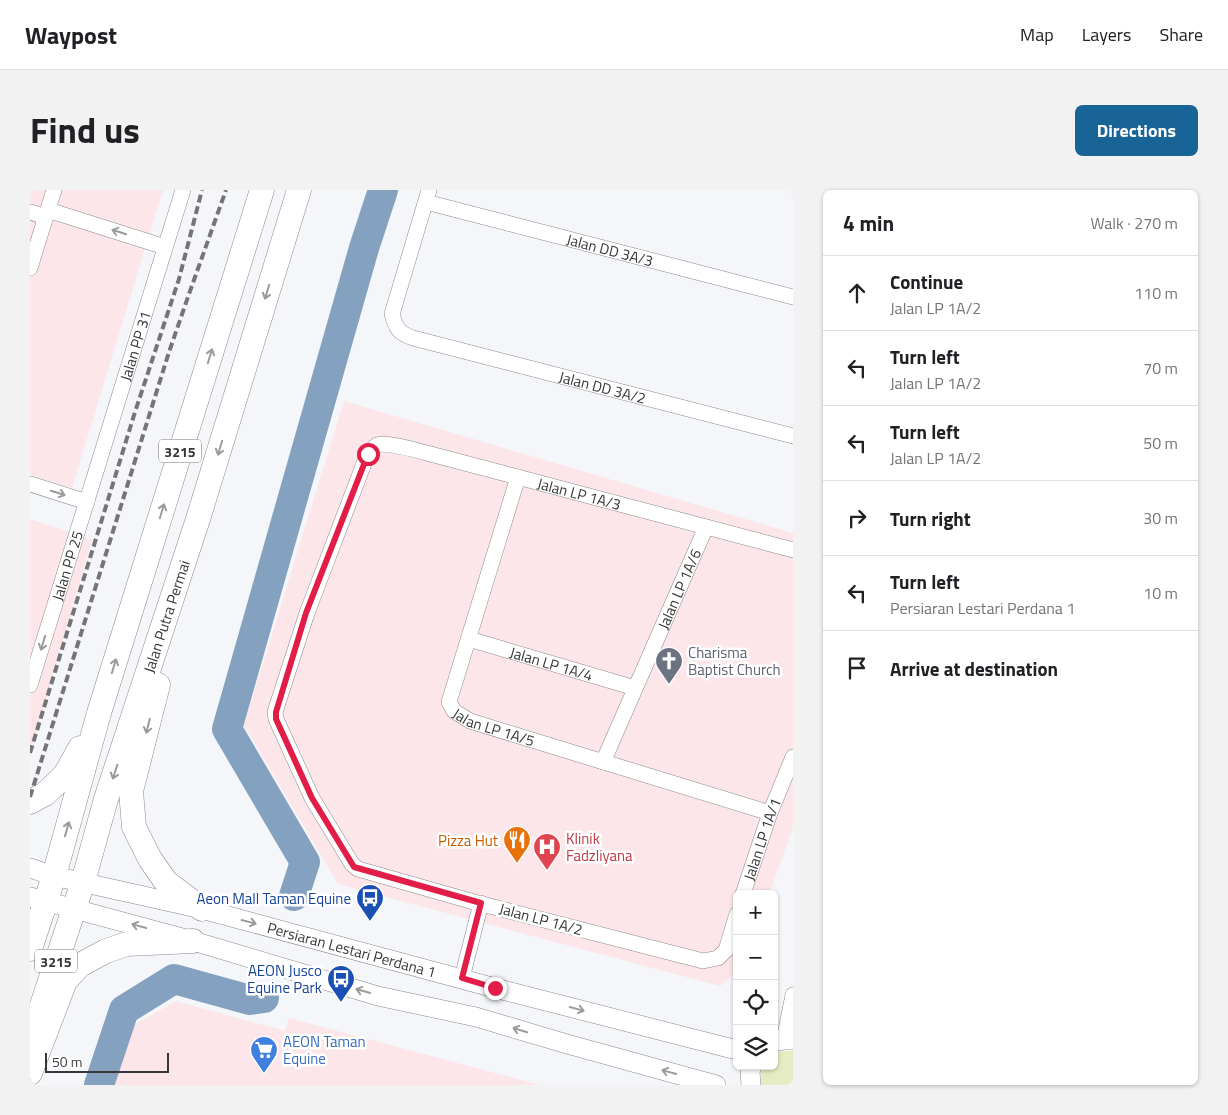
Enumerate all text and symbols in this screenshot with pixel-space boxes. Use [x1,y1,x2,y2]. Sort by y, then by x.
text: Waypost [25,17,117,53]
text: Map [1020,21,1054,48]
text: Layers [1082,21,1131,48]
text: Share [1159,21,1203,48]
text: Find us [30,103,140,157]
button: Directions [1075,105,1198,156]
text: 4 min [843,207,894,239]
text: Walk · 270 m [1090,211,1178,235]
one-way arrow [111,227,127,237]
street label: Jalan DD 3A/3 [564,227,656,272]
text: Continue [890,267,963,296]
icon: ahead [843,279,871,307]
text: 110 m [1134,281,1178,305]
one-way arrow [262,284,272,300]
text: Jalan LP 1A/2 [890,296,981,320]
street label: Jalan PP 31 [113,308,156,384]
text: Turn left [890,342,960,371]
one-way arrow [205,348,215,364]
icon: left [843,354,871,382]
text: 70 m [1143,356,1178,380]
street label: Jalan DD 3A/2 [557,365,648,409]
text: Jalan LP 1A/2 [890,371,981,395]
text: Turn left [890,417,960,446]
icon: left [843,429,871,457]
text: 50 m [1143,431,1178,455]
one-way arrow [214,439,224,455]
road number: 3215 [159,440,201,462]
route start [357,443,380,466]
text: Jalan LP 1A/2 [890,446,981,470]
street label: Jalan LP 1A/3 [535,471,623,515]
one-way arrow [50,489,66,498]
one-way arrow [157,503,167,519]
icon: right [843,504,871,532]
text: Turn right [890,504,971,533]
text: 30 m [1143,506,1178,530]
street label: Jalan PP 25 [45,528,89,603]
street label: Jalan LP 1A/6 [651,545,707,633]
street label: Jalan Putra Permai [137,557,195,676]
text: Turn left [890,567,960,596]
icon: left [843,579,871,607]
text: 10 m [1143,581,1178,605]
text: Persiaran Lestari Perdana 1 [890,596,1075,620]
one-way arrow [38,635,48,651]
street label: Jalan LP 1A/4 [507,640,596,686]
place label: Charisma Baptist Church [688,641,781,681]
church icon: Charisma Baptist Church [654,646,684,685]
icon: arrive [843,654,871,682]
text: Arrive at destination [890,654,1058,683]
one-way arrow [109,658,119,674]
street label: Jalan LP 1A/5 [448,702,538,752]
one-way arrow [143,717,152,733]
one-way arrow [109,763,119,779]
street label: Jalan LP 1A/1 [737,794,786,883]
one-way arrow [63,821,72,837]
restaurant icon: Pizza Hut [502,825,532,864]
place label: Klinik Fadzliyana [566,827,633,867]
place label: Pizza Hut [438,829,499,852]
hospital icon: Klinik Fadzliyana [532,832,562,871]
bus stop icon: Aeon Mall Taman Equine [355,883,385,922]
place label: Aeon Mall Taman Equine [197,887,351,910]
map controls [733,890,778,1070]
button: + [733,890,778,935]
street label: Jalan LP 1A/2 [497,897,585,941]
street label: Persiaran Lestari Perdana 1 [265,916,439,983]
one-way arrow [240,917,256,927]
one-way arrow [132,921,148,931]
button: − [733,935,778,980]
road number: 3215 [35,949,77,972]
place label: AEON Jusco Equine Park [247,959,322,999]
bus stop icon: AEON Jusco Equine Park [326,964,356,1003]
route end [484,977,507,1000]
button: locate [733,980,778,1025]
one-way arrow [355,986,371,996]
one-way arrow [568,1005,584,1014]
one-way arrow [513,1025,529,1035]
button: layers [733,1025,778,1070]
place label: AEON Taman Equine [283,1030,366,1070]
supermarket icon: AEON Taman Equine [249,1035,279,1074]
scale bar [45,1050,169,1073]
text: 50 m [52,1051,82,1072]
one-way arrow [661,1067,677,1076]

